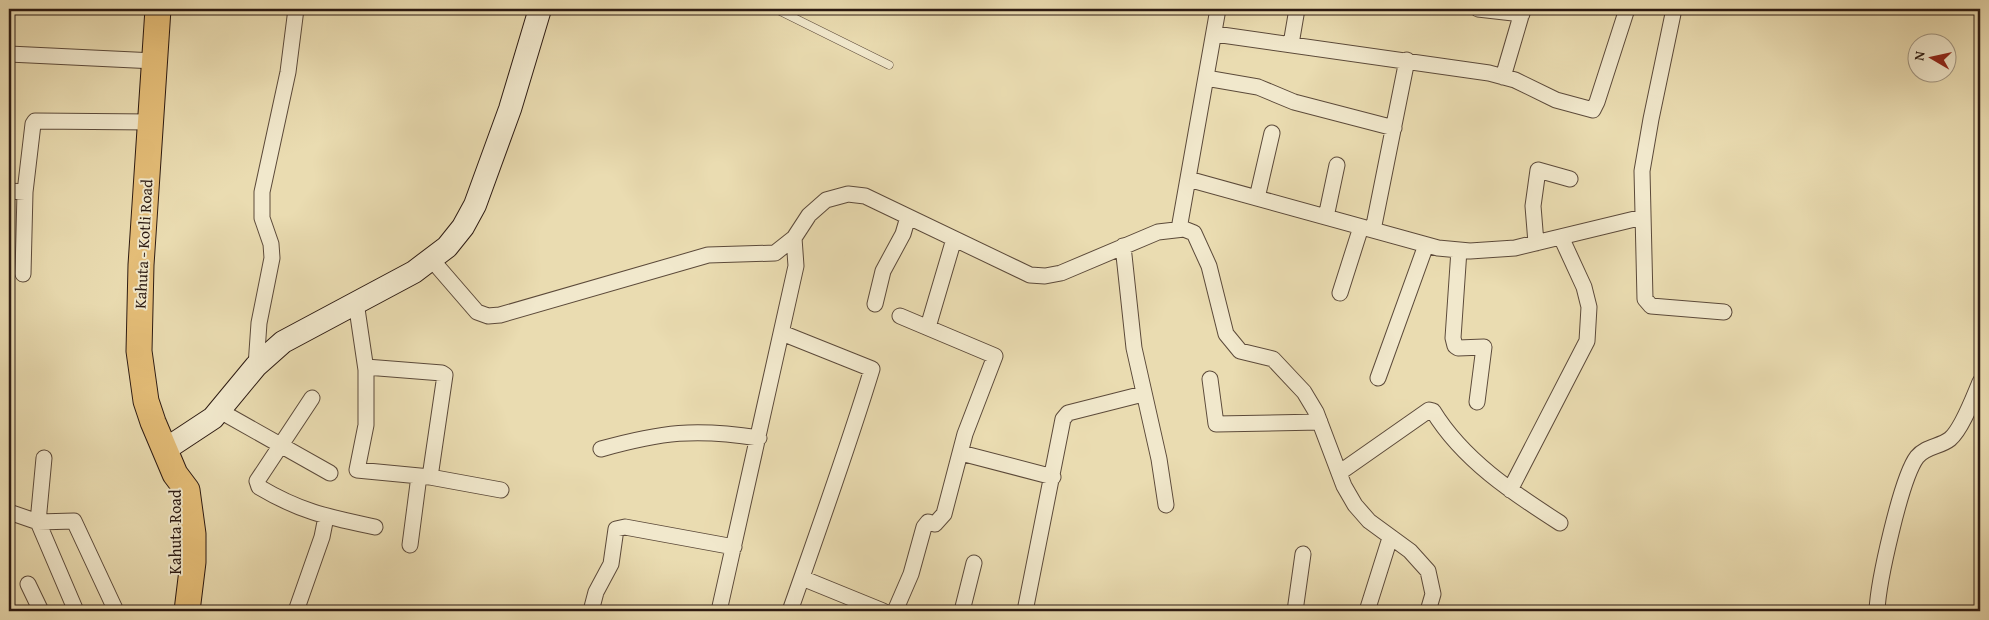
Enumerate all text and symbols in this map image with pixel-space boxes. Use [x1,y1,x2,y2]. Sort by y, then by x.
north arrow [1906,32,1956,82]
text: N [1909,49,1930,62]
street label: Kahuta - Kotli Road [128,178,158,309]
street label: Kahuta Road [163,489,187,574]

